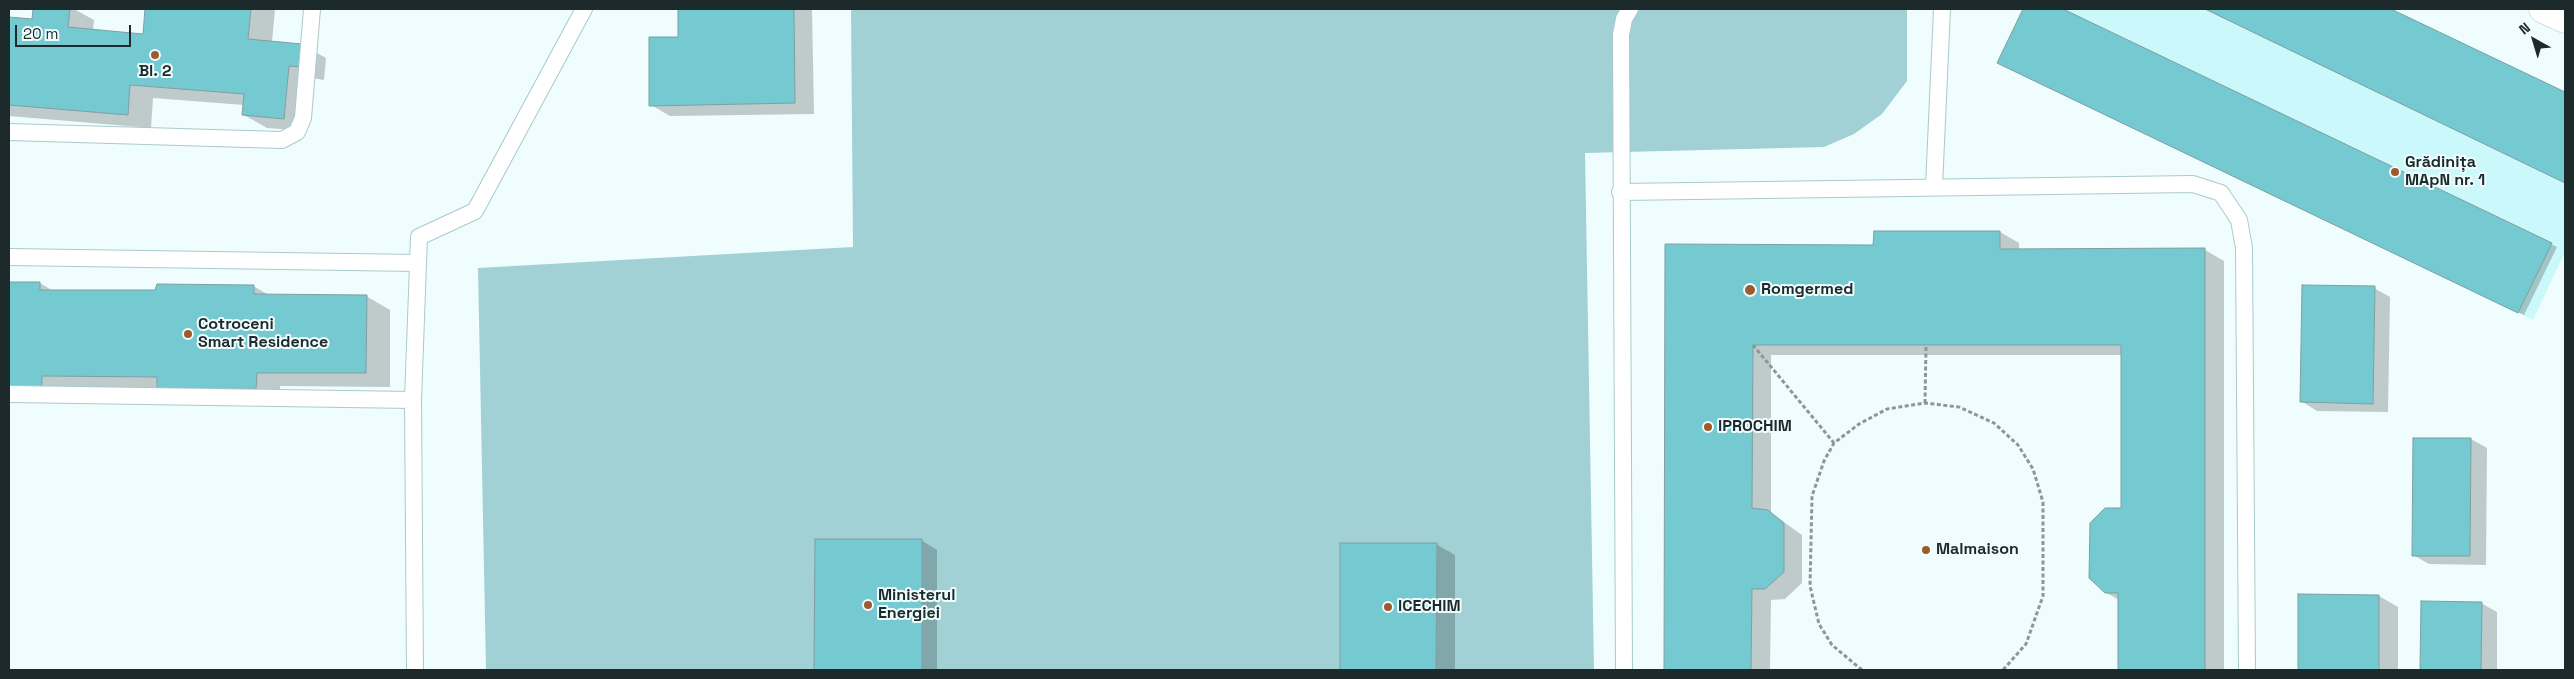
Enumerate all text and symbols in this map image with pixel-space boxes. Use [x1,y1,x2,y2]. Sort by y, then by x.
scale bar [18,15,134,47]
north arrow [2509,15,2559,65]
text: N [2515,18,2534,38]
text: 20 m [23,24,58,43]
marker: Bl. 2 [149,49,161,61]
place label: Bl. 2 [138,62,172,82]
place label: Grădinița MApN nr. 1 [2405,153,2485,191]
marker: Grădinița MApN nr. 1 [2389,166,2401,178]
place label: Romgermed [1761,280,1853,300]
marker: Romgermed [1743,283,1757,297]
place label: Cotroceni Smart Residence [198,315,328,353]
marker: Cotroceni Smart Residence [182,328,194,340]
place label: IPROCHIM [1718,417,1792,437]
marker: IPROCHIM [1702,421,1714,433]
place label: Malmaison [1936,540,2019,560]
marker: Malmaison [1920,544,1932,556]
place label: Ministerul Energiei [878,586,955,624]
place label: ICECHIM [1398,597,1461,617]
marker: Ministerul Energiei [862,599,874,611]
marker: ICECHIM [1382,601,1394,613]

